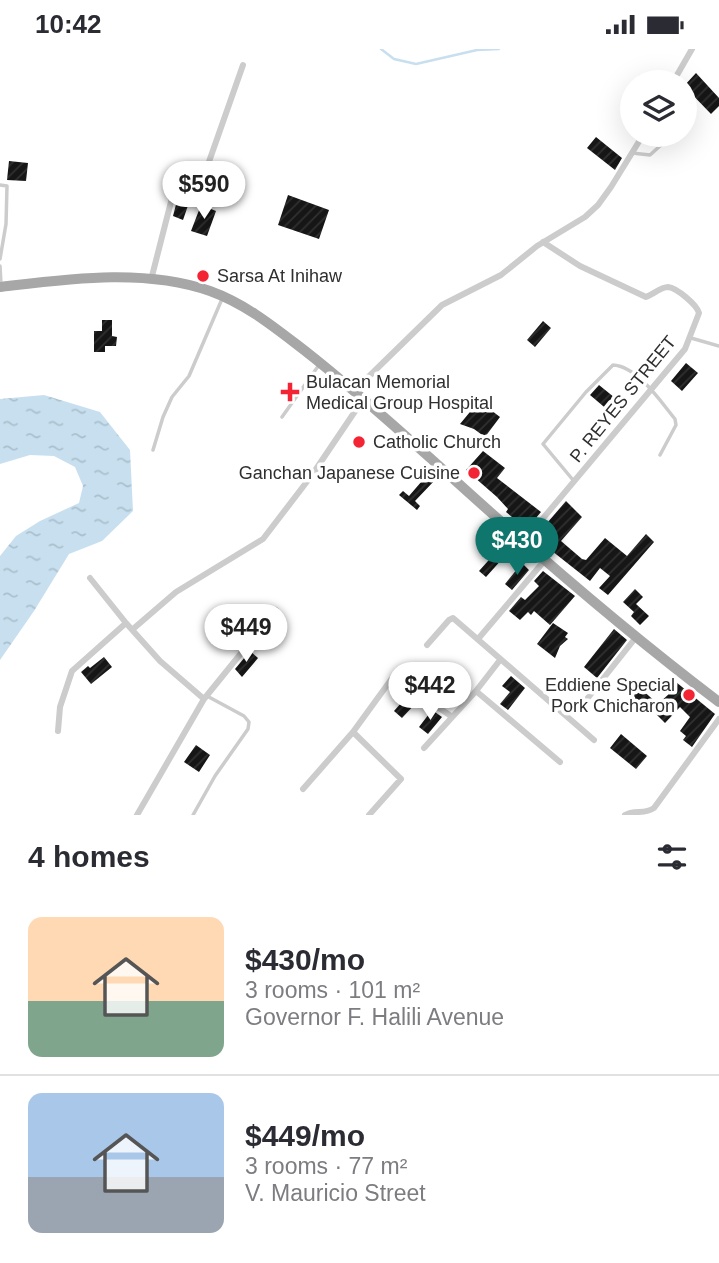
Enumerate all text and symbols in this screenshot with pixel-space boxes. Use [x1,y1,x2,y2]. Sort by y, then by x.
text: 10:42 [35,9,102,39]
map controls [620,70,697,147]
button: layers [620,70,697,147]
pin: $590 [163,162,245,221]
text: $590 [178,171,230,197]
place label: Sarsa At Inihaw [217,266,343,286]
marker: Sarsa At Inihaw [195,268,211,284]
street label: P. REYES STREET [566,332,680,466]
place label: Bulacan Memorial Medical Group Hospital [306,372,493,413]
marker: Bulacan Memorial Medical Group Hospital [280,382,300,402]
place label: Catholic Church [373,432,501,452]
marker: Catholic Church [351,434,367,450]
place label: Ganchan Japanese Cuisine [239,463,460,483]
marker: Ganchan Japanese Cuisine [466,465,482,481]
pin: $430 [476,517,558,577]
text: $430 [491,527,543,553]
pin: $449 [205,605,287,664]
text: $449 [220,614,272,640]
pin: $442 [389,663,471,722]
text: $442 [404,672,456,698]
place label: Eddiene Special Pork Chicharon [545,675,675,716]
marker: Eddiene Special Pork Chicharon [681,687,697,703]
icon: filters [653,838,691,876]
text: 4 homes [28,840,150,873]
text: $430/mo [245,943,365,976]
icon: home [84,945,168,1029]
text: 3 rooms · 101 m² [245,977,420,1003]
text: Governor F. Halili Avenue [245,1004,504,1030]
text: $449/mo [245,1119,365,1152]
icon: home [84,1121,168,1205]
text: 3 rooms · 77 m² [245,1153,407,1179]
text: V. Mauricio Street [245,1180,426,1206]

